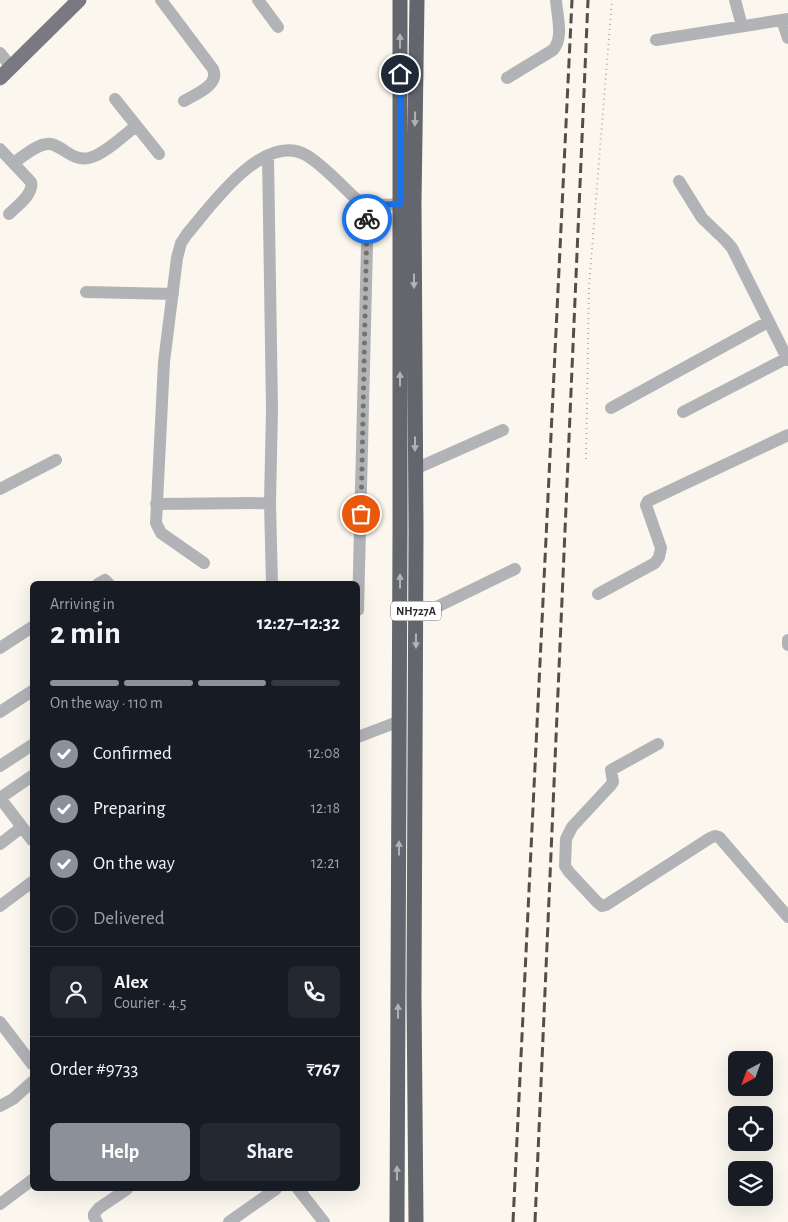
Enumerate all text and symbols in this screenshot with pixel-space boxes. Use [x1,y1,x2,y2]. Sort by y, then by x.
one-way arrow [396,33,404,49]
pin [379,53,421,95]
icon: home [386,60,414,88]
one-way arrow [411,111,419,127]
courier [342,194,392,244]
icon: bike [353,205,381,233]
one-way arrow [410,273,418,289]
one-way arrow [396,371,404,387]
one-way arrow [411,436,419,452]
pin [340,493,382,535]
icon: bag [347,500,375,528]
one-way arrow [396,573,404,589]
text: Arriving in [50,596,115,612]
road number: NH727A [391,602,441,620]
text: 12:27–12:32 [257,614,340,633]
text: 2 min [50,617,121,649]
one-way arrow [412,633,420,649]
text: On the way · 110 m [50,695,163,711]
icon: check [50,740,78,768]
text: Confirmed [93,744,172,763]
text: 12:08 [308,745,340,761]
icon: check [50,795,78,823]
text: Preparing [93,799,166,818]
text: 12:18 [310,800,340,816]
one-way arrow [395,840,403,856]
icon: check [50,850,78,878]
text: On the way [93,854,175,873]
text: 12:21 [311,855,340,871]
text: Delivered [93,909,165,928]
button: person [50,966,102,1018]
button: phone [288,966,340,1018]
text: Alex [114,973,148,992]
text: Courier · 4.5 [114,995,186,1011]
one-way arrow [394,1003,402,1019]
north arrow [728,1051,772,1096]
map controls [728,1051,773,1206]
text: Order #9733 [50,1060,138,1079]
text: ₹767 [306,1060,340,1079]
button: locate [728,1106,773,1151]
button: Help [50,1123,190,1181]
button: Share [200,1123,340,1181]
button: layers [728,1161,773,1206]
one-way arrow [393,1165,401,1181]

